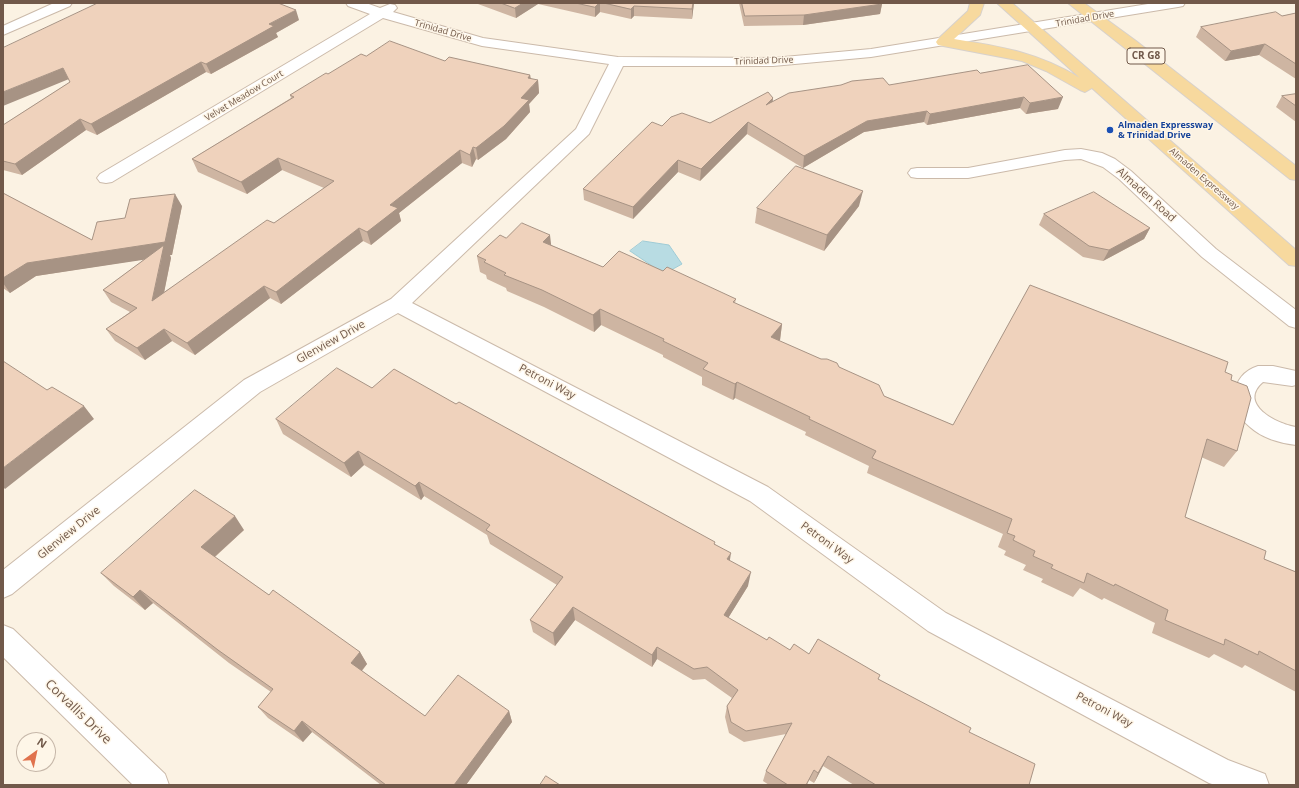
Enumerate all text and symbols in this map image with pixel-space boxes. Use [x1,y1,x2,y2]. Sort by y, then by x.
street label: Trinidad Drive [1055,9,1115,29]
street label: Trinidad Drive [413,18,473,44]
road number: CR G8 [1127,48,1165,64]
street label: Trinidad Drive [734,55,794,67]
street label: Velvet Meadow Court [203,68,285,124]
place label: Almaden Expressway & Trinidad Drive [1118,120,1213,141]
marker: Almaden Expressway & Trinidad Drive [1105,125,1115,135]
street label: Almaden Expressway [1167,146,1241,212]
street label: Almaden Road [1114,165,1178,225]
street label: Glenview Drive [294,318,368,366]
street label: Petroni Way [517,362,577,402]
street label: Glenview Drive [35,504,103,562]
street label: Petroni Way [798,519,856,567]
street label: Corvallis Drive [42,676,114,748]
street label: Petroni Way [1074,690,1134,730]
north arrow [16,732,56,772]
text: N [34,734,50,751]

